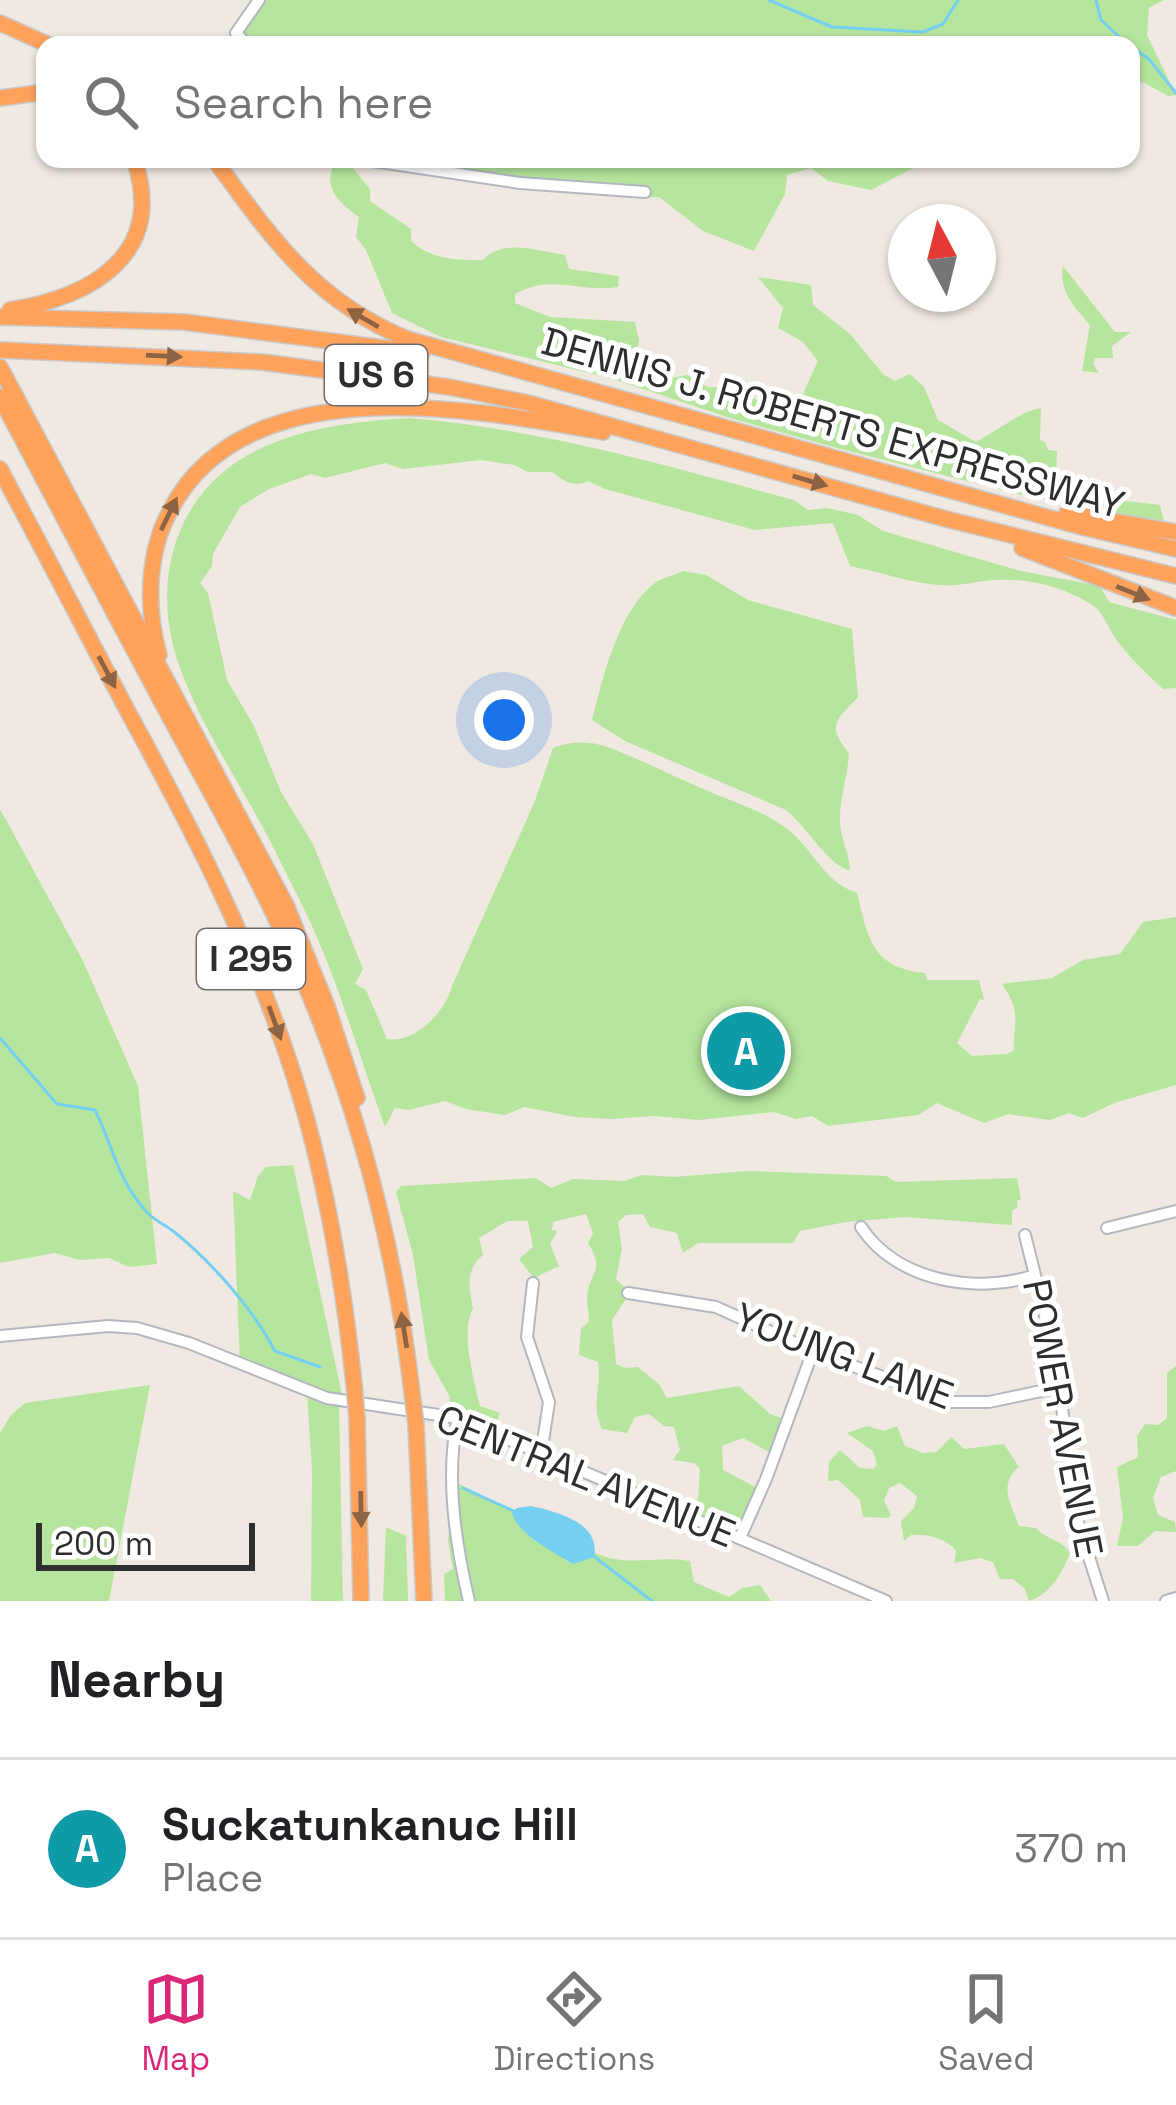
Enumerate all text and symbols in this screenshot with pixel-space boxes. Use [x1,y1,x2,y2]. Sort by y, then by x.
search box [36,36,1140,168]
icon: search [78,69,144,135]
text: Search here [174,74,433,131]
north arrow [888,204,996,312]
one-way arrow [346,308,380,329]
street label: DENNIS J. ROBERTS EXPRESSWAY [536,316,1130,530]
road number: US 6 [325,345,427,405]
one-way arrow [146,347,184,366]
one-way arrow [792,473,829,492]
one-way arrow [159,497,179,532]
one-way arrow [1115,584,1151,603]
one-way arrow [96,654,117,689]
your location [474,690,534,750]
road number: I 295 [197,929,305,989]
one-way arrow [267,1005,286,1041]
pin: A [707,1006,785,1096]
street label: POWER AVENUE [1012,1275,1114,1561]
street label: YOUNG LANE [728,1292,960,1420]
one-way arrow [394,1311,413,1348]
street label: CENTRAL AVENUE [430,1394,742,1558]
one-way arrow [352,1491,371,1529]
scale bar [36,1517,255,1570]
text: 200 m [54,1523,153,1565]
text: Nearby [48,1647,225,1712]
text: Suckatunkanuc Hill [162,1796,578,1853]
text: A [75,1824,99,1873]
text: 370 m [1014,1824,1128,1873]
text: Place [162,1853,263,1902]
tab: Map [142,1966,210,2080]
tab: Directions [493,1966,655,2080]
tab: Saved [938,1966,1034,2080]

